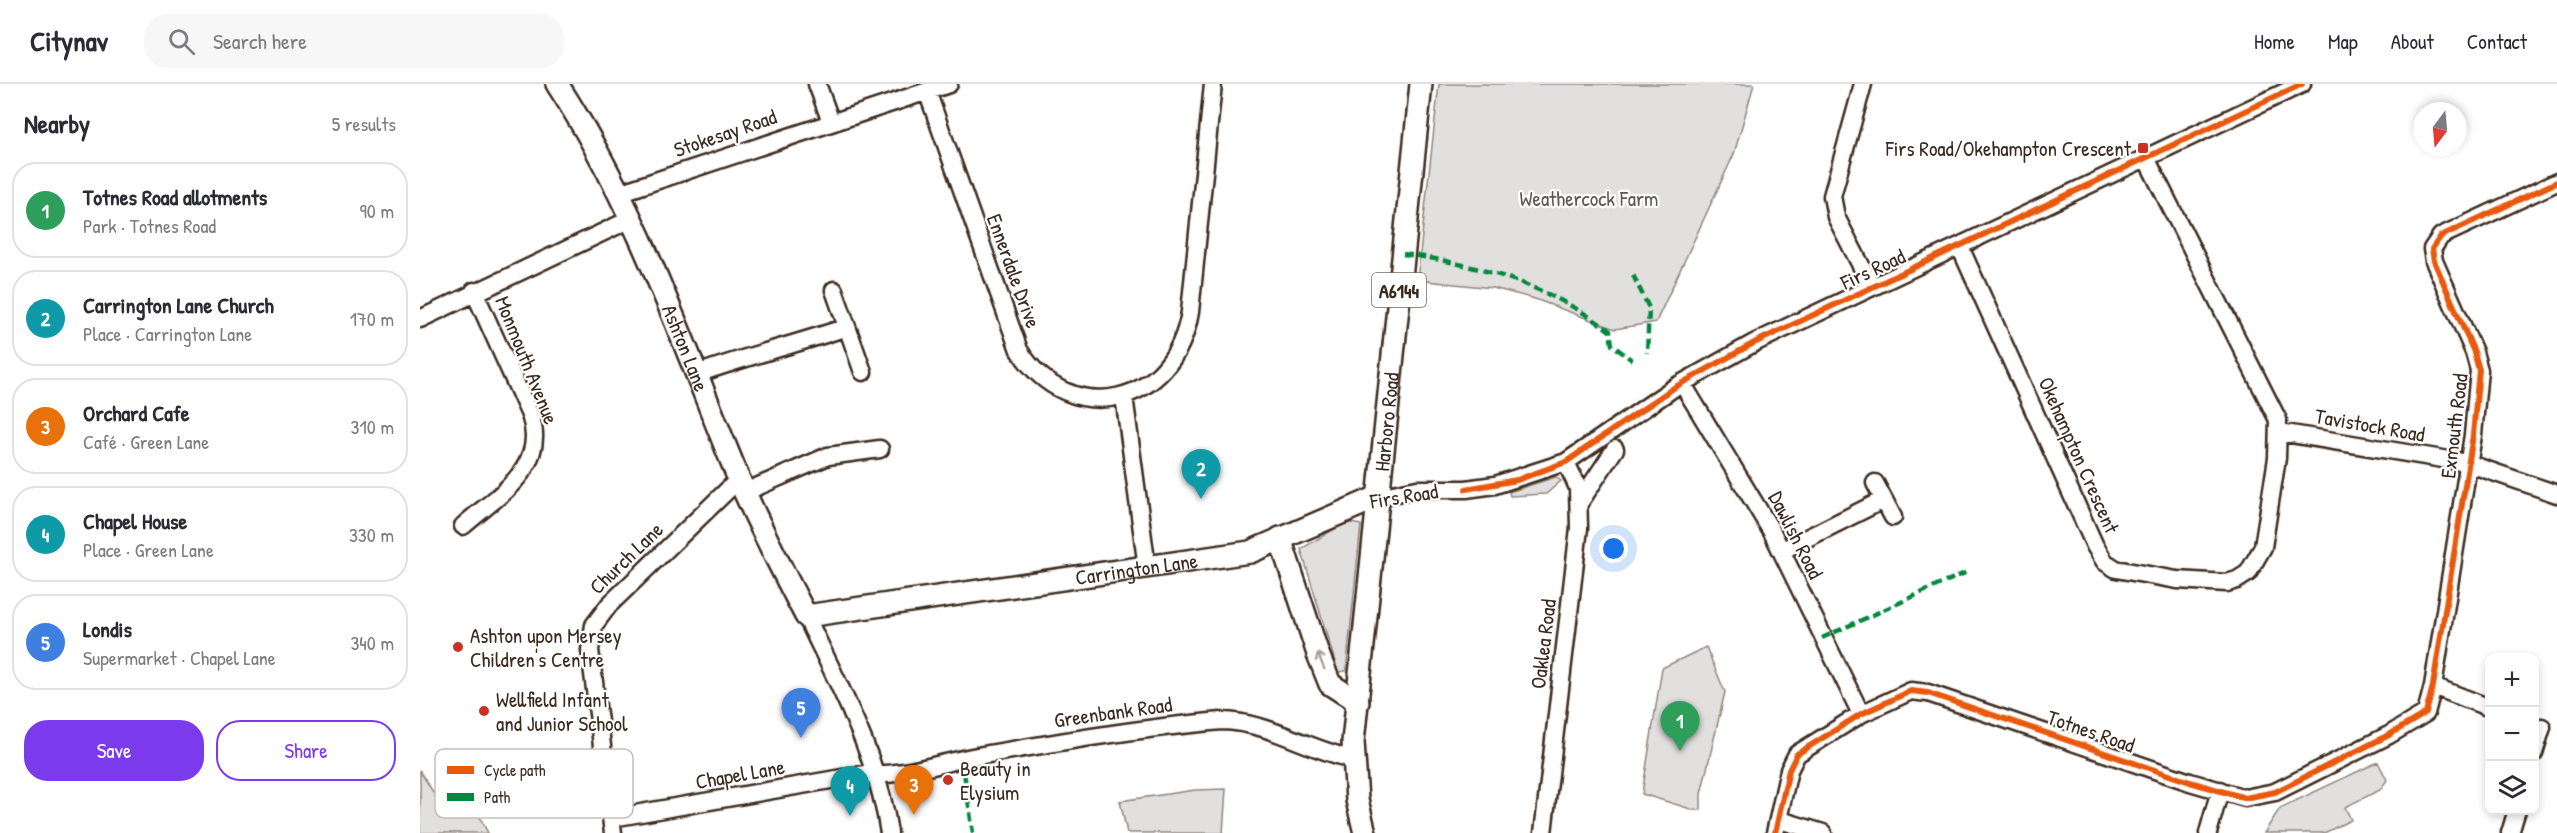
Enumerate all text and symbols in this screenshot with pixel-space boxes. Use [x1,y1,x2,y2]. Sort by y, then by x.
search box [144,14,564,68]
text: Citynav [30,22,108,60]
icon: search [165,25,198,58]
text: Search here [213,26,307,56]
text: Home [2254,27,2295,56]
text: Map [2328,27,2358,56]
text: About [2391,27,2434,56]
text: Contact [2467,27,2527,56]
street label: Stokesay Road [670,102,780,164]
north arrow [2413,102,2467,156]
text: Nearby [24,106,90,141]
text: 5 results [332,110,396,137]
place label: Firs Road/Okehampton Crescent [1885,134,2132,163]
marker: Firs Road/Okehampton Crescent [2136,141,2150,155]
text: Totnes Road allotments [83,182,267,212]
park label: Weathercock Farm [1520,184,1658,213]
text: 1 [42,197,49,224]
text: 90 m [360,197,394,224]
street label: Ennerdale Drive [980,210,1048,332]
text: Park · Totnes Road [83,212,216,239]
street label: Firs Road [1835,241,1910,297]
road number: A6144 [1372,273,1426,307]
text: Carrington Lane Church [83,290,274,320]
street label: Monmouth Avenue [488,292,566,428]
street label: Ashton Lane [655,300,716,395]
text: 2 [41,305,50,332]
text: 170 m [350,305,394,332]
text: Place · Carrington Lane [83,320,252,347]
street label: Harboro Road [1367,371,1406,473]
street label: Okehampton Crescent [2032,372,2127,538]
street label: Exmouth Road [2433,372,2475,480]
text: Orchard Cafe [83,398,190,428]
street label: Tavistock Road [2313,401,2427,449]
text: 3 [41,413,50,440]
text: 310 m [351,413,394,440]
text: Café · Green Lane [83,428,209,455]
pin: 2 [1182,450,1220,499]
street label: Firs Road [1367,476,1440,516]
street label: Dawlish Road [1762,486,1830,584]
text: Chapel House [83,506,187,536]
street label: Church Lane [583,515,669,601]
text: 4 [42,521,49,548]
text: 330 m [349,521,394,548]
your location [1599,534,1628,563]
text: Place · Green Lane [83,536,214,563]
street label: Carrington Lane [1073,545,1200,592]
street label: Oaklea Road [1523,598,1563,690]
text: Londis [83,614,132,644]
place label: Ashton upon Mersey Children's Centre [470,621,622,674]
text: 5 [41,629,50,656]
text: 340 m [350,629,394,656]
marker: Ashton upon Mersey Children's Centre [451,640,465,654]
text: Supermarket · Chapel Lane [83,644,276,671]
one-way arrow [1315,652,1326,671]
map controls [2485,653,2539,815]
button: + [2485,653,2539,707]
place label: Wellfield Infant and Junior School [496,685,628,738]
pin: 5 [782,688,820,738]
street label: Greenbank Road [1052,689,1174,735]
pin: 1 [1660,702,1700,751]
street label: Totnes Road [2043,703,2139,759]
marker: Wellfield Infant and Junior School [477,704,491,718]
button: − [2485,707,2539,761]
button: Save [24,720,204,781]
button: Share [216,720,396,781]
legend [435,749,633,818]
street label: Chapel Lane [693,752,787,796]
place label: Beauty in Elysium [960,754,1031,807]
text: Cycle path [484,759,546,781]
button: layers [2485,761,2539,815]
pin: 4 [830,766,870,816]
pin: 3 [894,766,934,815]
marker: Beauty in Elysium [941,773,955,787]
text: Path [484,786,510,808]

